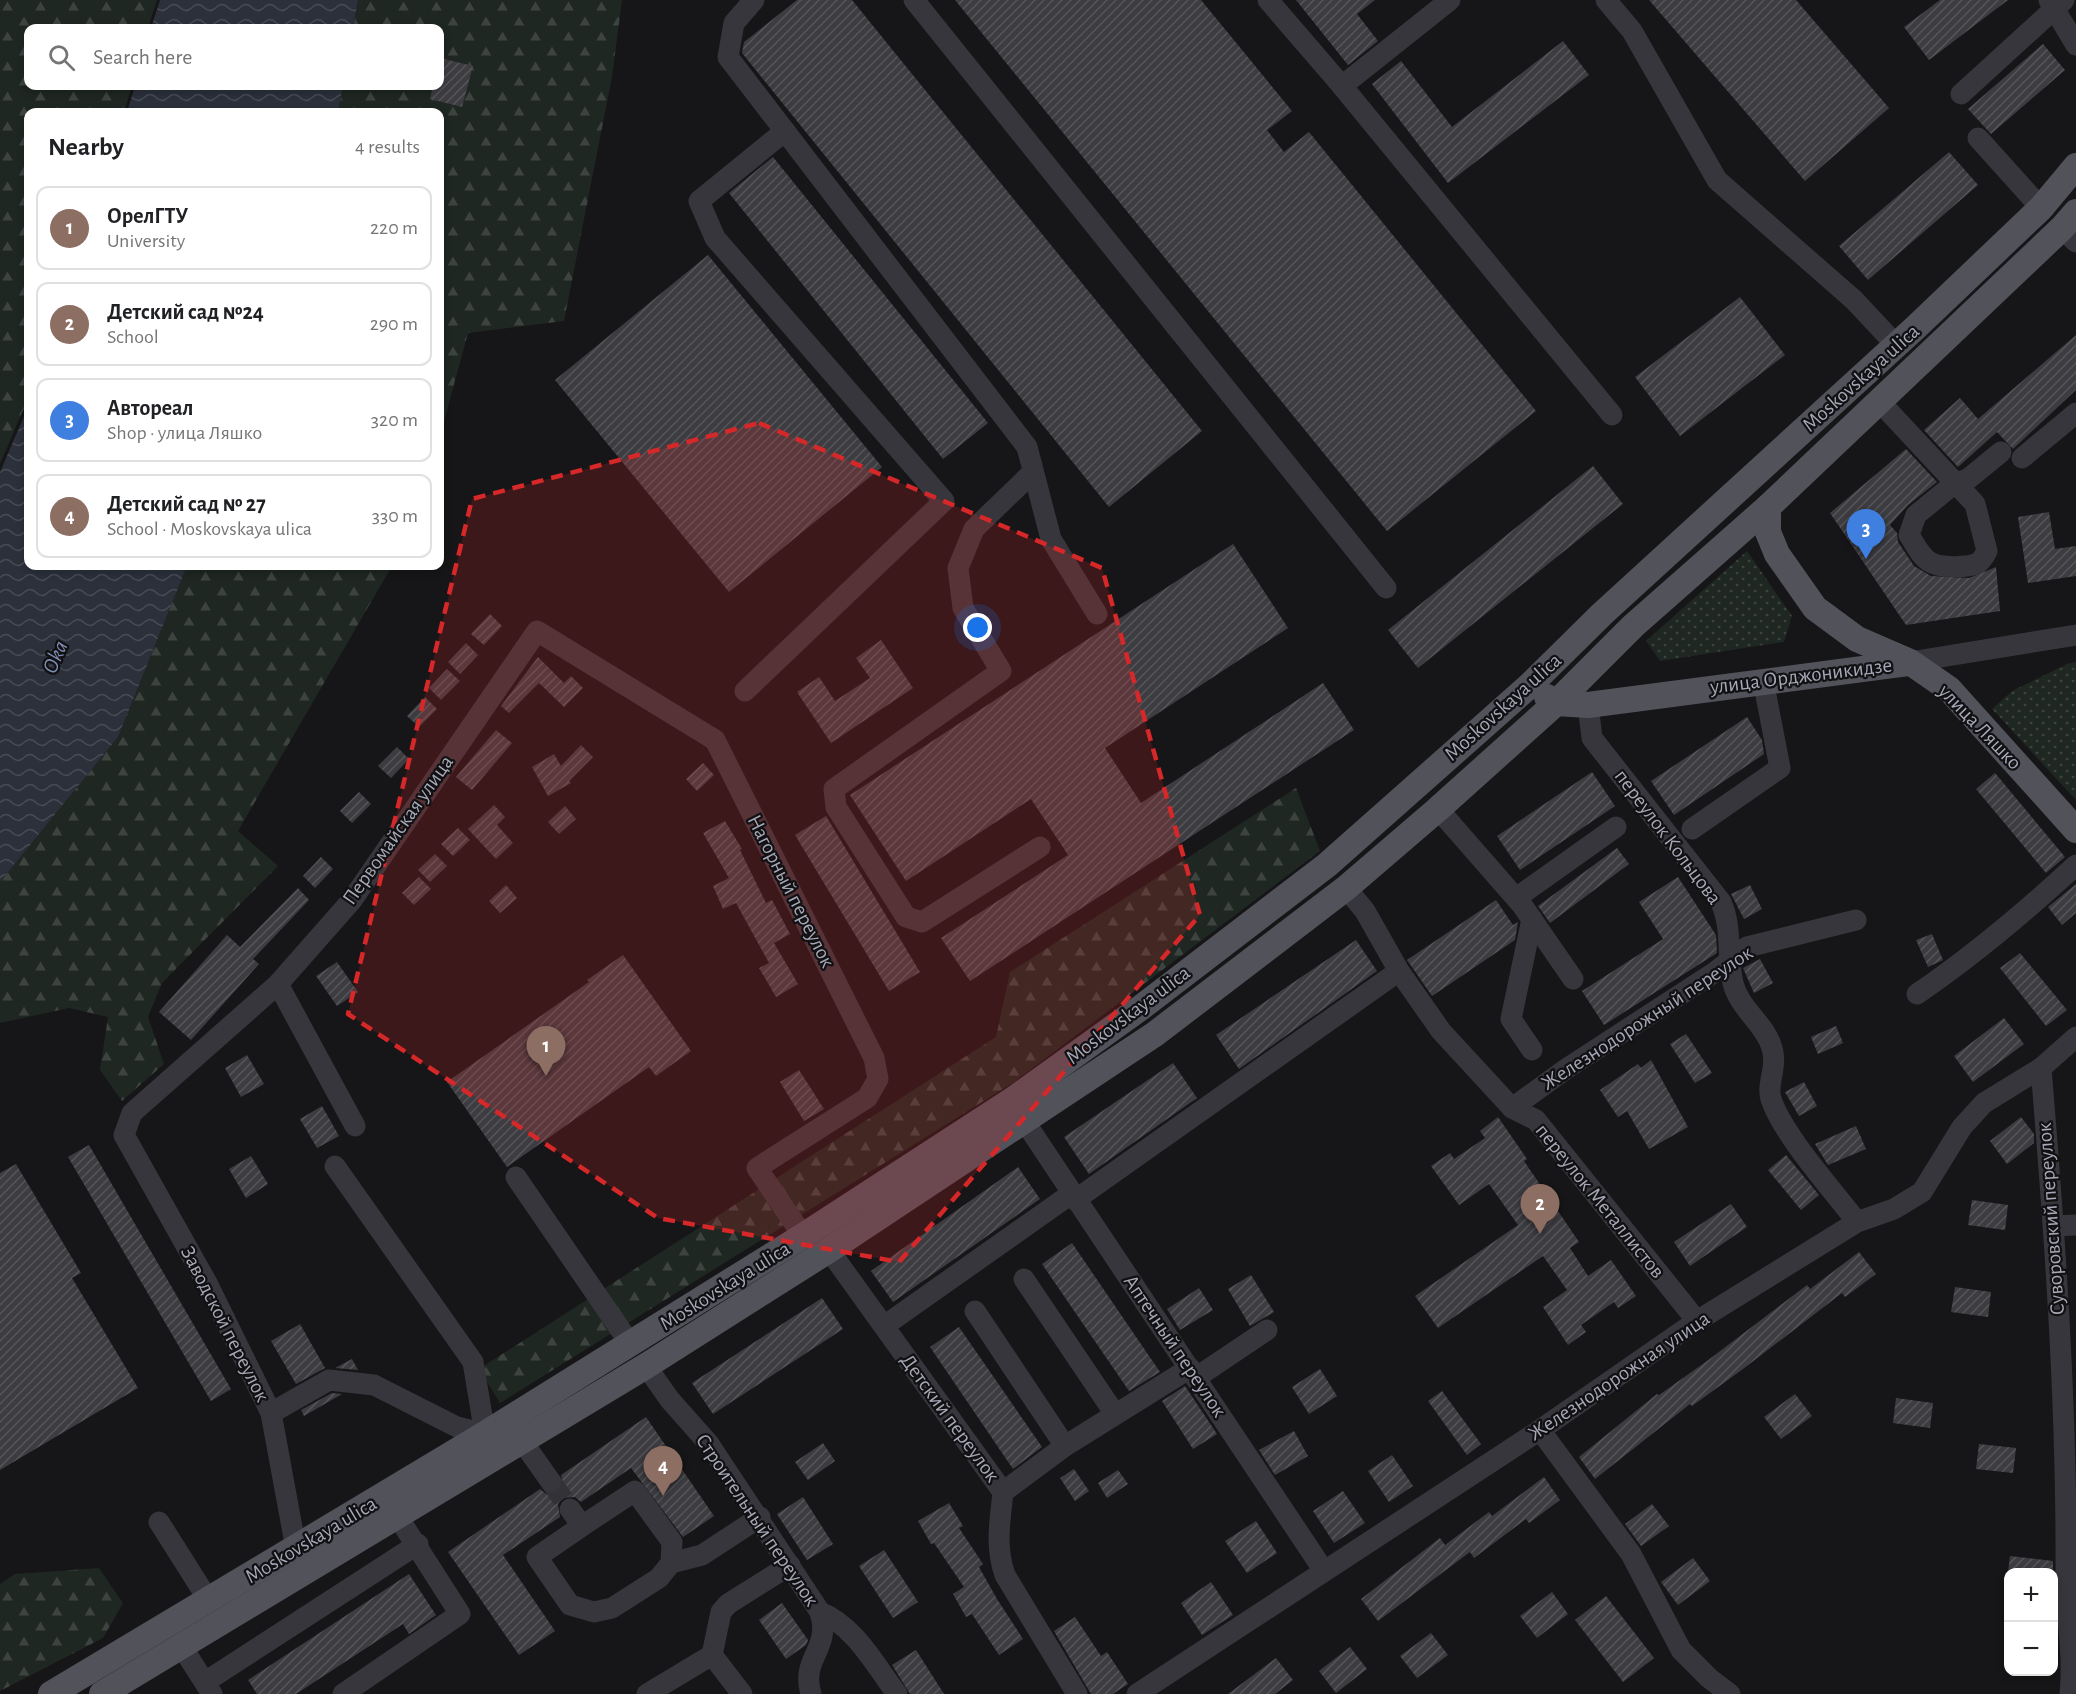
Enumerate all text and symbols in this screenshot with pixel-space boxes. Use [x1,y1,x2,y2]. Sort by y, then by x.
search box [24,24,444,90]
icon: search [45,41,78,74]
text: Search here [93,46,192,68]
text: Nearby [48,134,124,160]
text: 4 results [355,137,420,157]
text: ОрелГТУ [107,205,188,227]
text: 1 [66,218,73,238]
text: 220 m [370,218,418,238]
text: University [107,231,185,251]
text: Детский сад №24 [107,301,264,323]
text: 2 [65,314,74,334]
text: 290 m [370,314,418,334]
street label: Moskovskaya ulica [1799,320,1924,436]
text: School [107,327,159,347]
text: Автореал [107,397,194,419]
text: 3 [65,410,74,430]
text: 320 m [371,410,418,430]
text: Shop · улица Ляшко [107,423,262,443]
text: Детский сад № 27 [107,493,266,515]
text: 4 [64,506,75,526]
text: 330 m [372,506,418,526]
pin: 3 [1846,510,1886,559]
text: School · Moskovskaya ulica [107,519,312,539]
your location [963,613,992,642]
water label: Oka [38,637,72,677]
street label: Moskovskaya ulica [1441,649,1566,765]
street label: улица Орджоникидзе [1708,654,1893,698]
street label: улица Ляшко [1934,680,2026,774]
street label: Первомайская улица [339,751,458,908]
street label: переулок Кольцова [1611,766,1726,909]
street label: Нагорный переулок [743,811,839,971]
street label: Железнодорожный переулок [1538,942,1757,1094]
street label: Moskovskaya ulica [1062,962,1194,1068]
pin: 1 [526,1026,566,1076]
street label: переулок Металлистов [1531,1120,1669,1282]
street label: Суворовский переулок [2034,1122,2068,1316]
pin: 2 [1520,1184,1560,1234]
street label: Moskovskaya ulica [656,1237,794,1334]
street label: Заводской переулок [177,1243,273,1405]
street label: Аптечный переулок [1120,1271,1230,1421]
street label: Железнодорожная улица [1524,1307,1714,1445]
street label: Детский переулок [897,1350,1004,1486]
street label: Строительный переулок [692,1430,823,1610]
pin: 4 [644,1446,682,1496]
street label: Moskovskaya ulica [242,1492,381,1587]
map controls [2004,1568,2058,1676]
button: + [2004,1568,2058,1622]
button: − [2004,1622,2058,1676]

